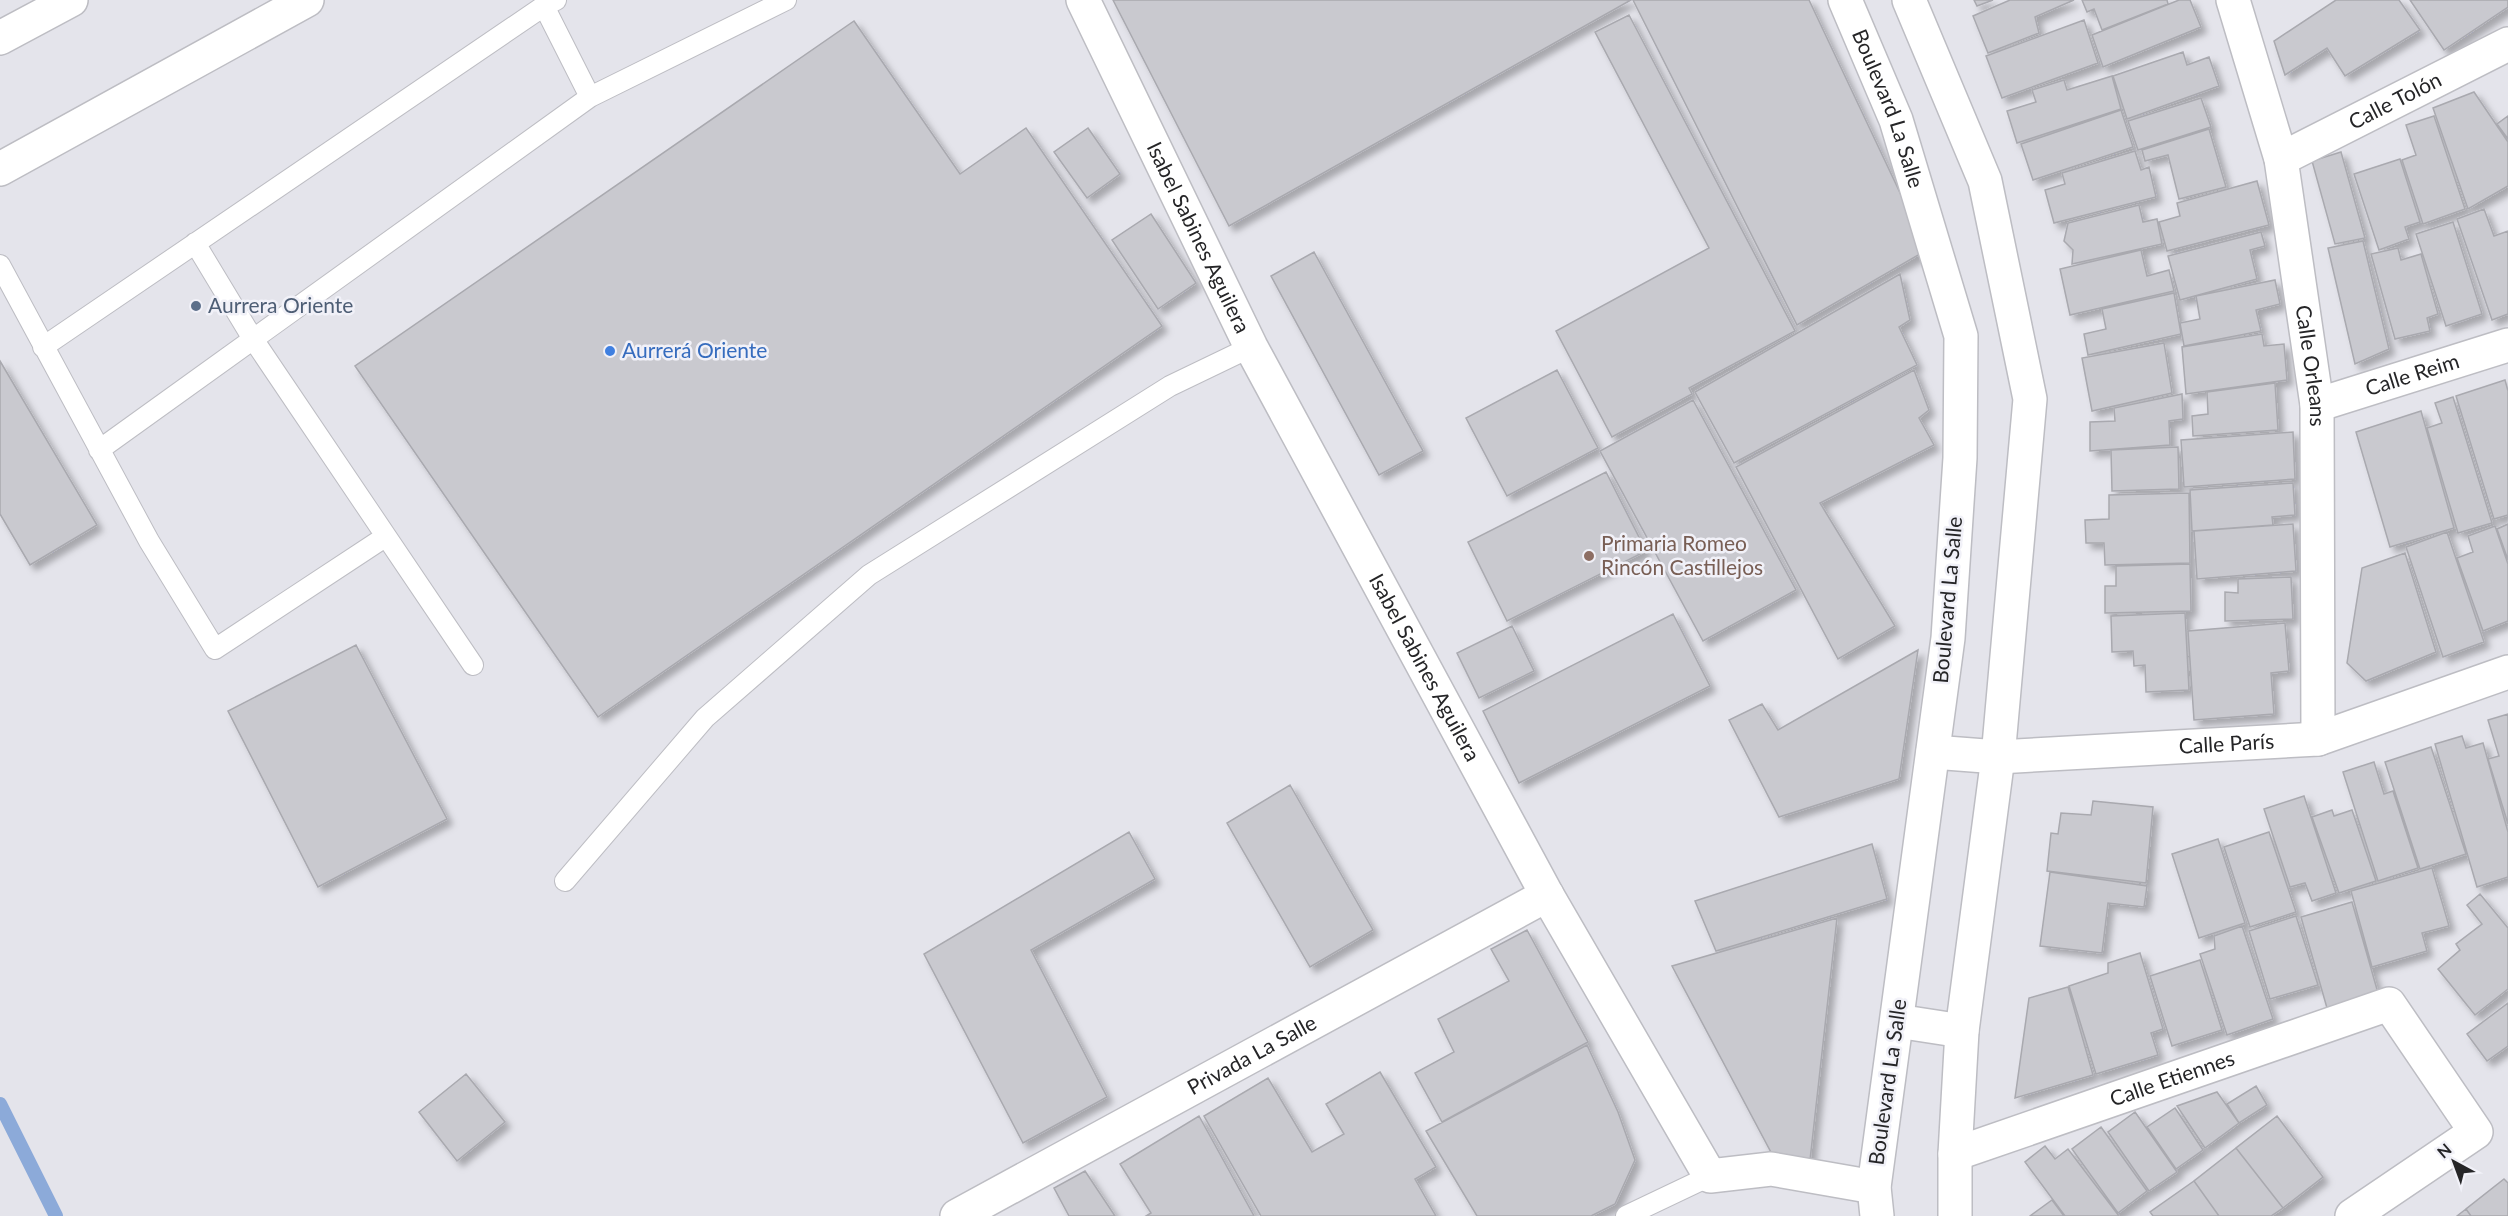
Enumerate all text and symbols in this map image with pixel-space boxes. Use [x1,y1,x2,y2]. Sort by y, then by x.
street label: Boulevard La Salle [1848,25,1930,191]
street label: Calle Tolón [2344,66,2445,134]
street label: Isabel Sabines Aguilera [1143,137,1256,337]
place label: Aurrera Oriente [208,292,353,317]
marker: Aurrera Oriente [189,299,203,313]
street label: Calle Orleans [2291,303,2331,427]
place label: Aurrerá Oriente [622,337,767,362]
marker: Aurrerá Oriente [603,344,617,358]
street label: Calle Reim [2362,347,2462,400]
street label: Boulevard La Salle [1927,515,1966,684]
place label: Primaria Romeo Rincón Castillejos [1601,530,1763,579]
marker: Primaria Romeo Rincón Castillejos [1582,549,1596,563]
street label: Isabel Sabines Aguilera [1365,569,1486,765]
street label: Calle París [2178,727,2275,758]
street label: Boulevard La Salle [1862,997,1911,1166]
street label: Privada La Salle [1183,1009,1320,1099]
street label: Calle Etiennes [2106,1044,2238,1111]
north arrow [2424,1132,2484,1192]
text: N [2433,1139,2455,1162]

